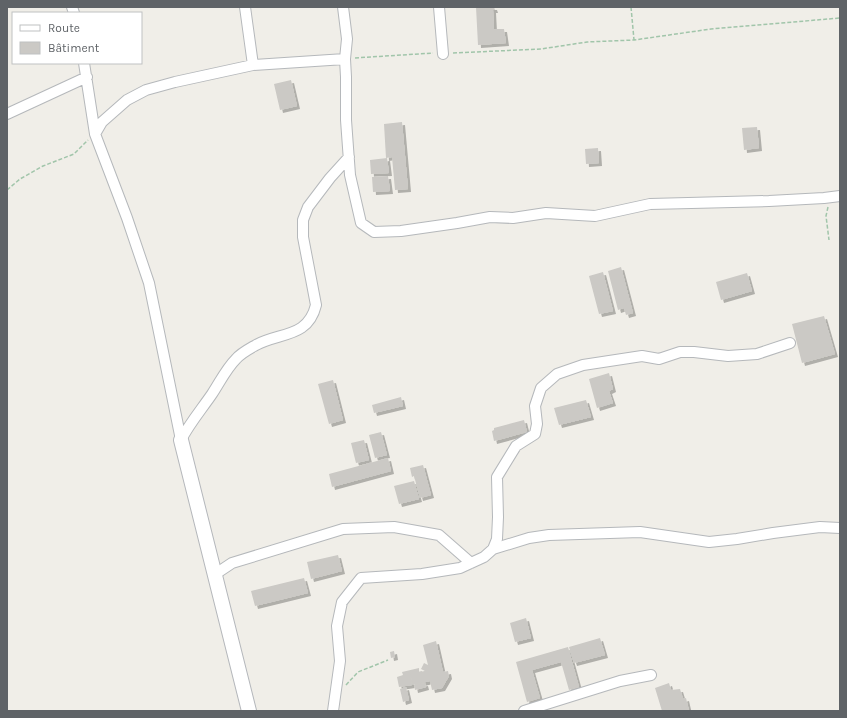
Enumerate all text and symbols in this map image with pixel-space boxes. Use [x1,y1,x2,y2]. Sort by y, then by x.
legend [12,12,142,64]
text: Route [48,21,80,35]
text: Bâtiment [48,41,100,55]

